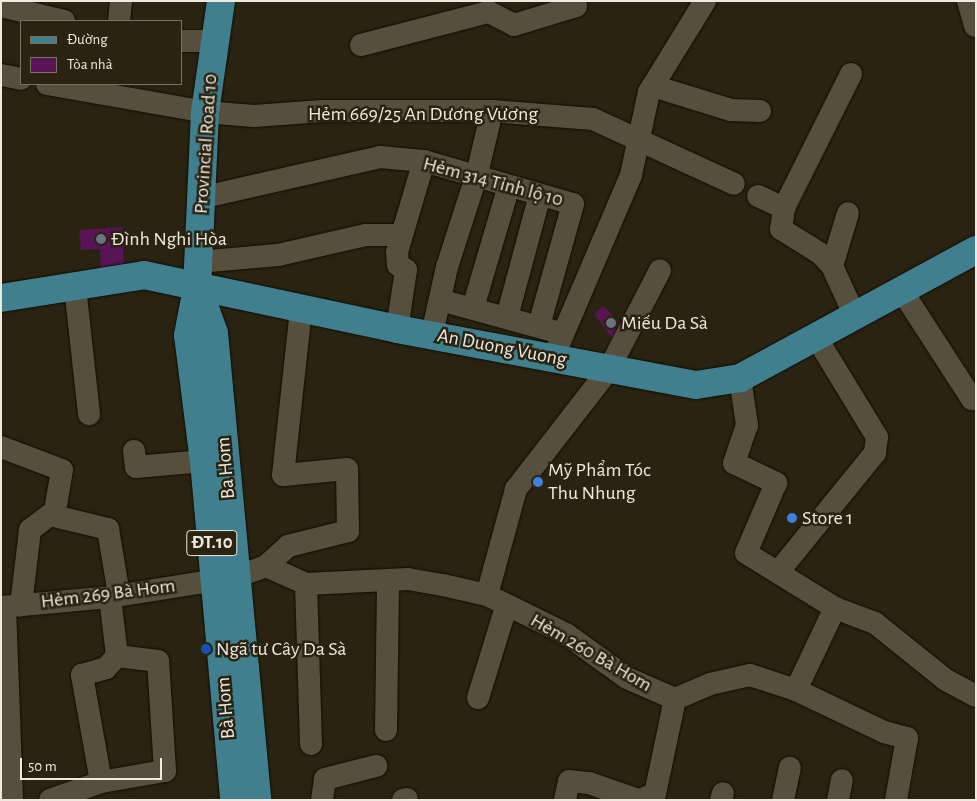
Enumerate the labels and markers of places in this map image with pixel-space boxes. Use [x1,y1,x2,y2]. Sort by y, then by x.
place label: Đình Nghi Hòa [111,227,227,251]
marker: Đình Nghi Hòa [95,233,107,245]
place label: Miếu Da Sà [621,311,708,335]
marker: Miếu Da Sà [605,317,617,329]
place label: Mỹ Phẩm Tóc Thu Nhung [548,459,651,506]
marker: Mỹ Phẩm Tóc Thu Nhung [532,476,544,488]
place label: Store 1 [802,506,853,530]
marker: Store 1 [786,512,798,524]
place label: Ngã tư Cây Da Sà [216,637,347,661]
marker: Ngã tư Cây Da Sà [200,643,212,655]

